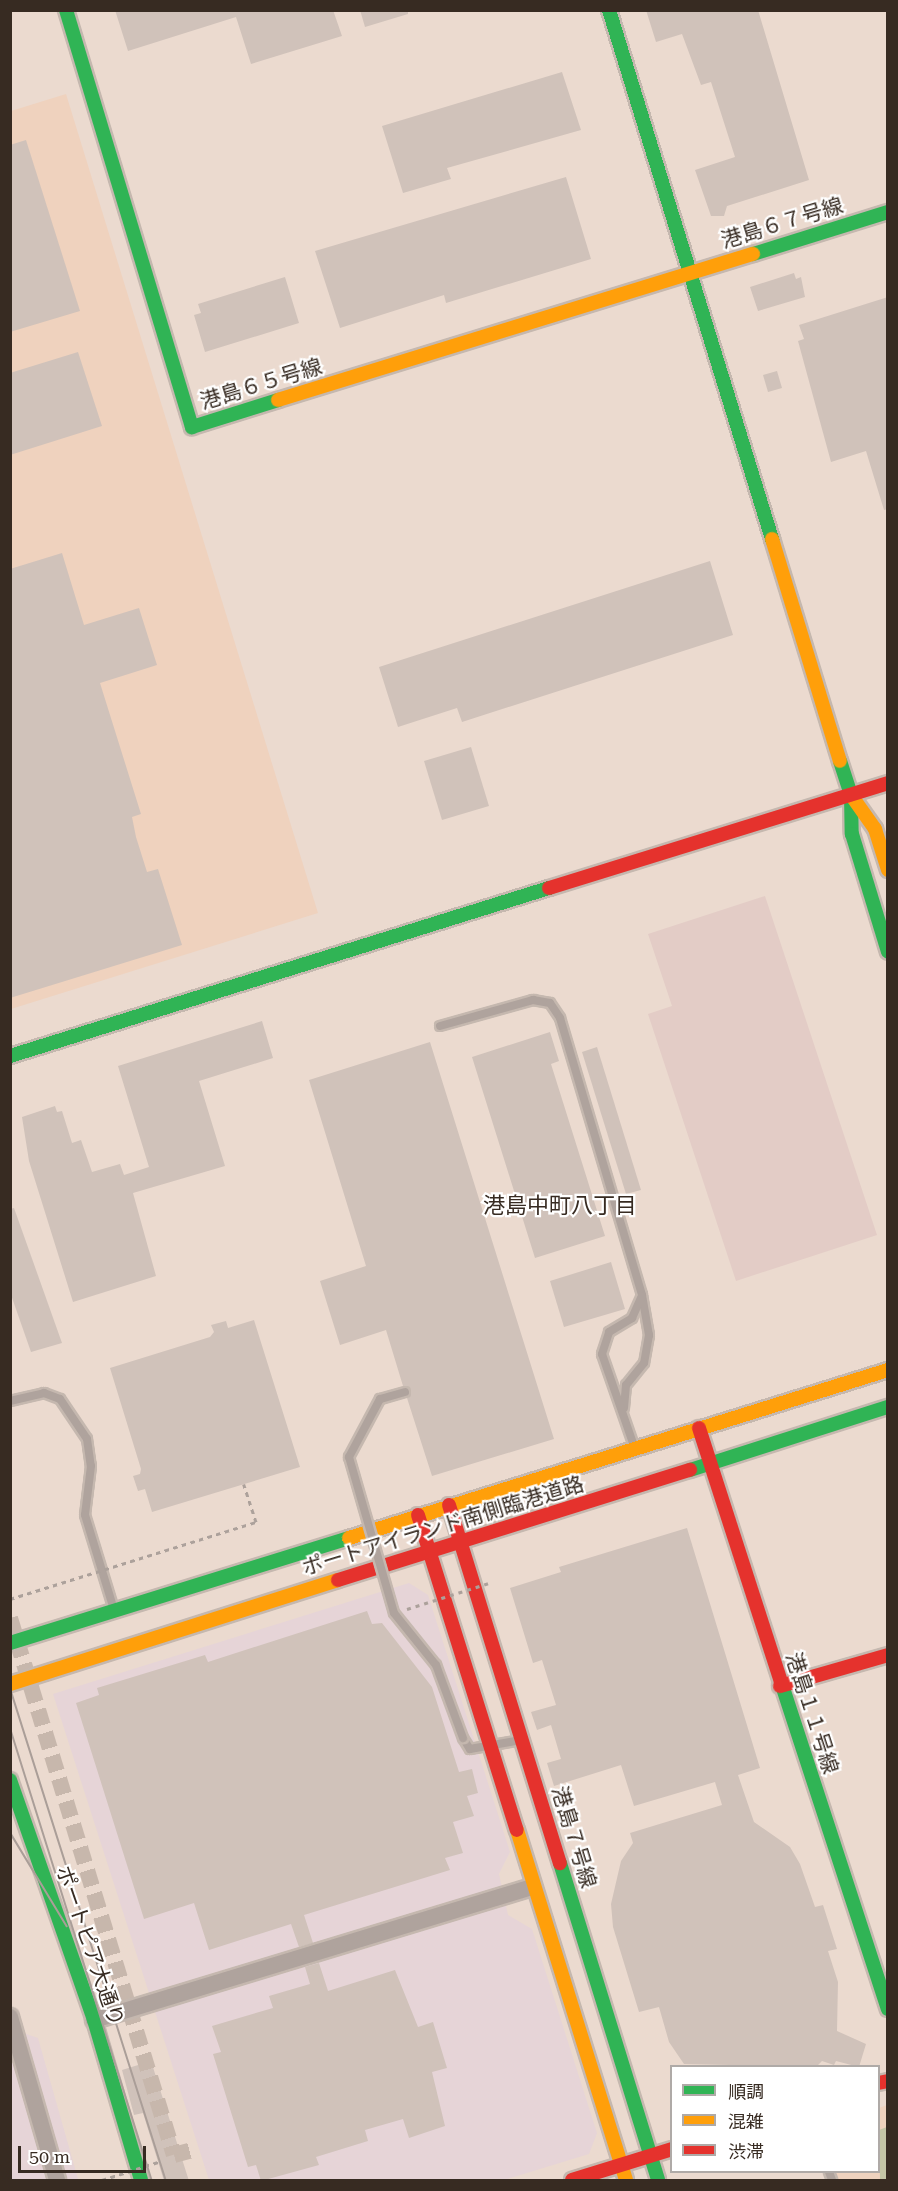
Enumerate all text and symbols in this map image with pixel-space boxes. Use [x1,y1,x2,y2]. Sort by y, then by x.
street label: 港島６７号線 [718,193,846,253]
street label: 港島６５号線 [197,354,325,414]
district label: 港島中町八丁目 [483,1193,637,1219]
street label: ポートアイランド南側臨港道路 [299,1471,587,1581]
street label: 港島１１号線 [781,1649,843,1777]
street label: 港島７号線 [547,1783,601,1891]
street label: ポートピア大通り [51,1862,129,2030]
legend [670,2065,880,2173]
text: 順調 [728,2081,764,2102]
text: 混雑 [728,2111,764,2132]
scale bar [21,2134,148,2172]
text: 渋滞 [728,2141,764,2162]
text: 50 m [29,2146,70,2167]

